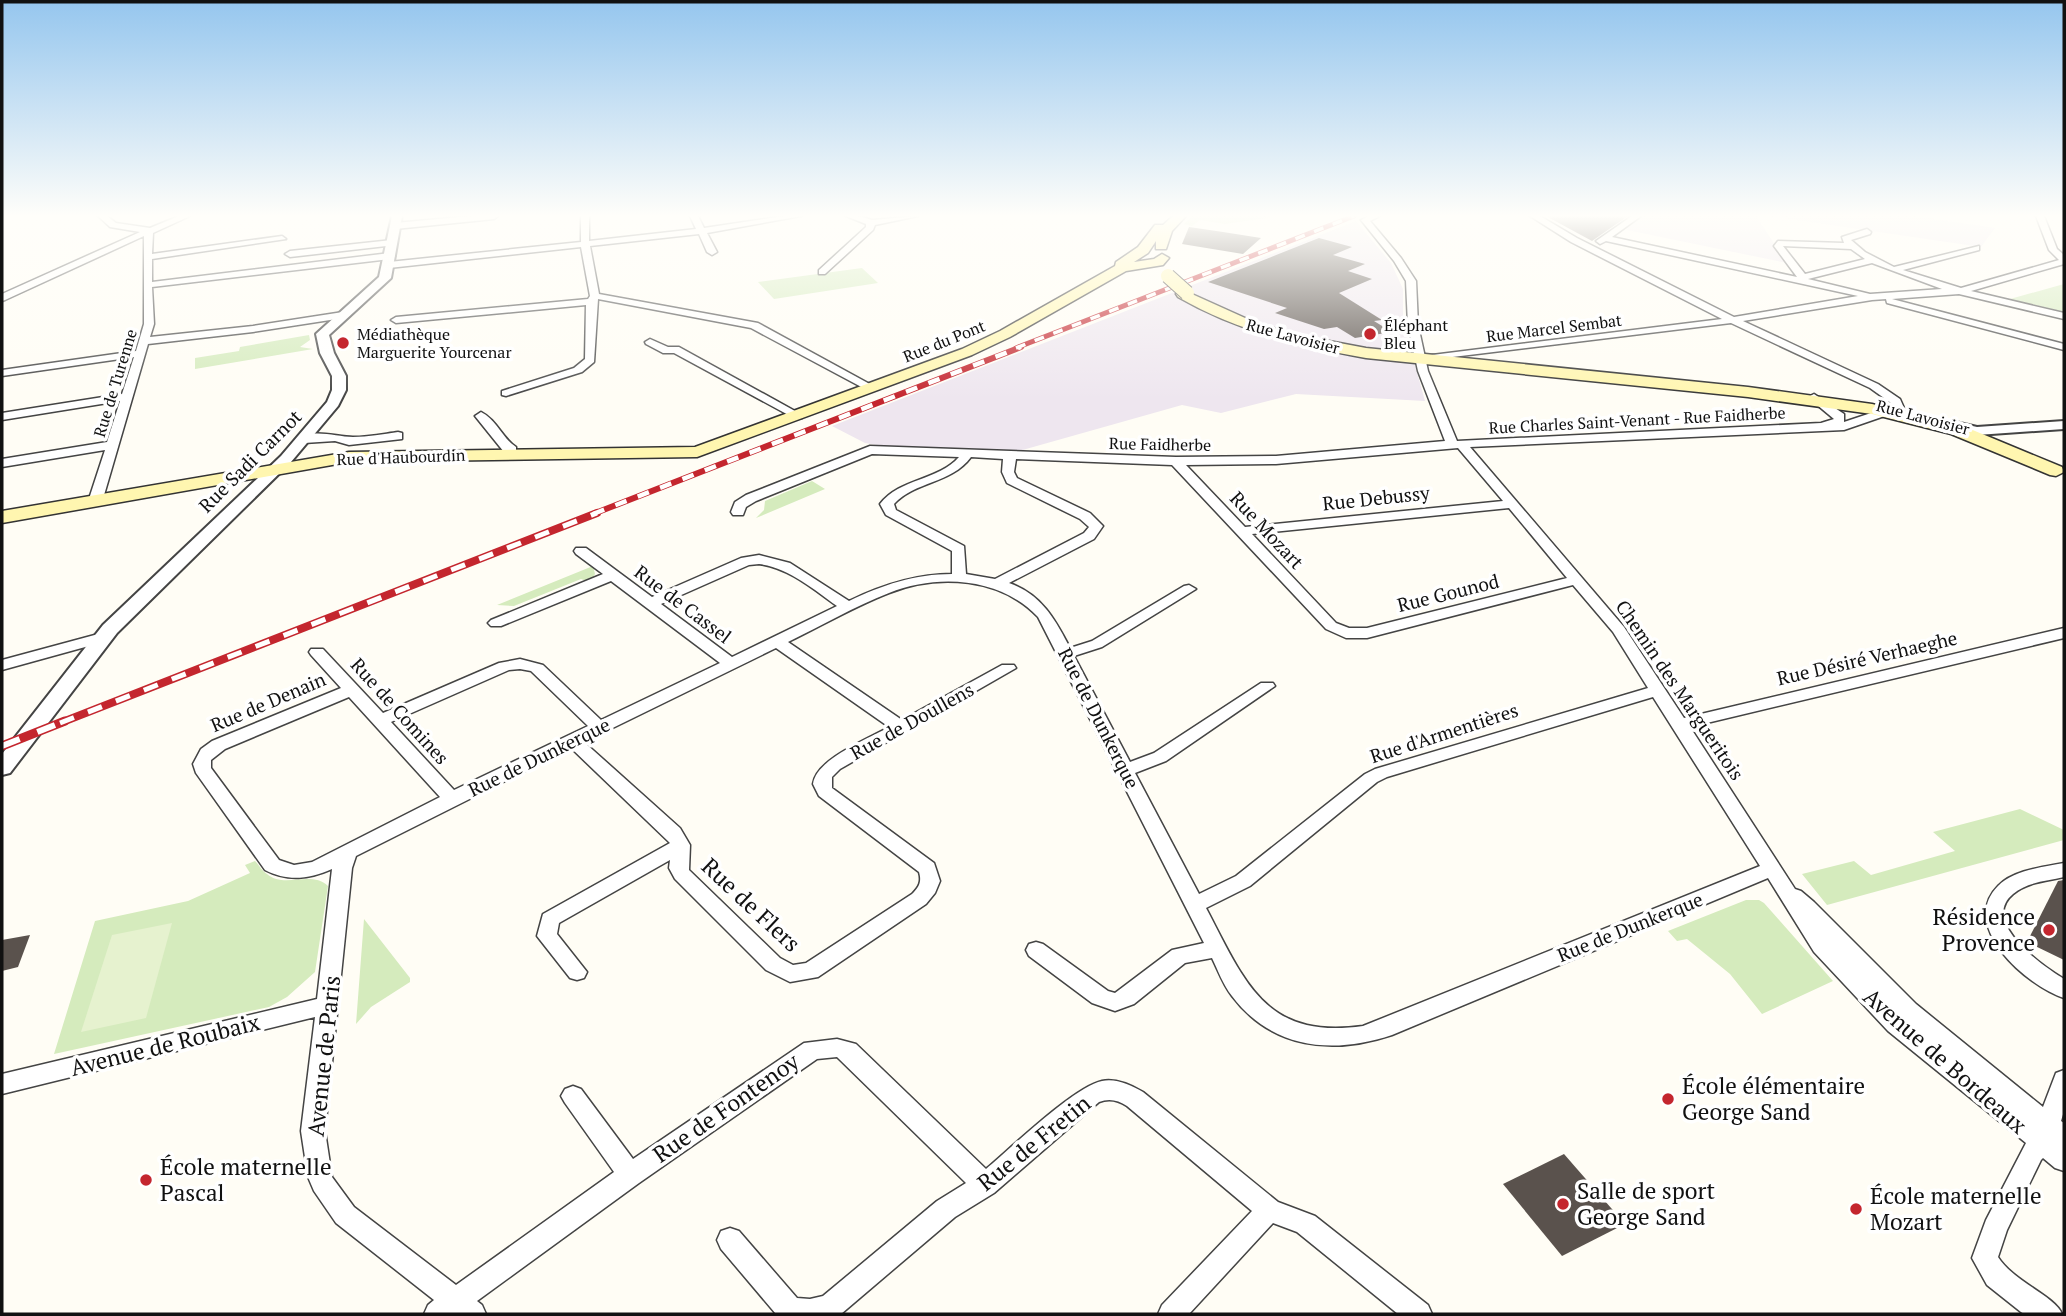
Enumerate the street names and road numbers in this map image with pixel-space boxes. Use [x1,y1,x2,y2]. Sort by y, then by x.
street label: Rue Marcel Sembat [1485,309,1623,347]
street label: Rue Lavoisier [1244,313,1343,359]
street label: Rue du Pont [900,315,988,367]
street label: Rue de Turenne [88,326,142,440]
street label: Rue Lavoisier [1874,394,1973,440]
street label: Rue Charles Saint-Venant - Rue Faidherbe [1488,401,1786,439]
street label: Rue Sadi Carnot [193,404,306,517]
street label: Rue Faidherbe [1109,432,1211,456]
street label: Rue d'Haubourdin [336,444,466,470]
street label: Rue Debussy [1321,479,1431,516]
street label: Rue Mozart [1225,486,1310,574]
street label: Rue de Cassel [630,559,737,648]
street label: Rue Gounod [1394,568,1502,617]
street label: Chemin des Margueritois [1611,595,1750,785]
street label: Rue Désiré Verhaeghe [1774,625,1959,690]
street label: Rue de Dunkerque [1053,643,1146,792]
street label: Rue de Comines [346,652,455,769]
street label: Rue de Denain [206,666,329,737]
street label: Rue de Doullens [846,676,978,765]
street label: Rue d'Armentières [1367,697,1521,768]
street label: Rue de Dunkerque [464,711,614,802]
street label: Rue de Flers [695,851,808,959]
street label: Rue de Dunkerque [1553,886,1706,967]
street label: Avenue de Paris [300,974,347,1138]
street label: Avenue de Bordeaux [1857,981,2034,1140]
street label: Avenue de Roubaix [67,1006,263,1083]
street label: Rue de Fontenoy [647,1045,805,1169]
street label: Rue de Fretin [971,1087,1097,1198]

